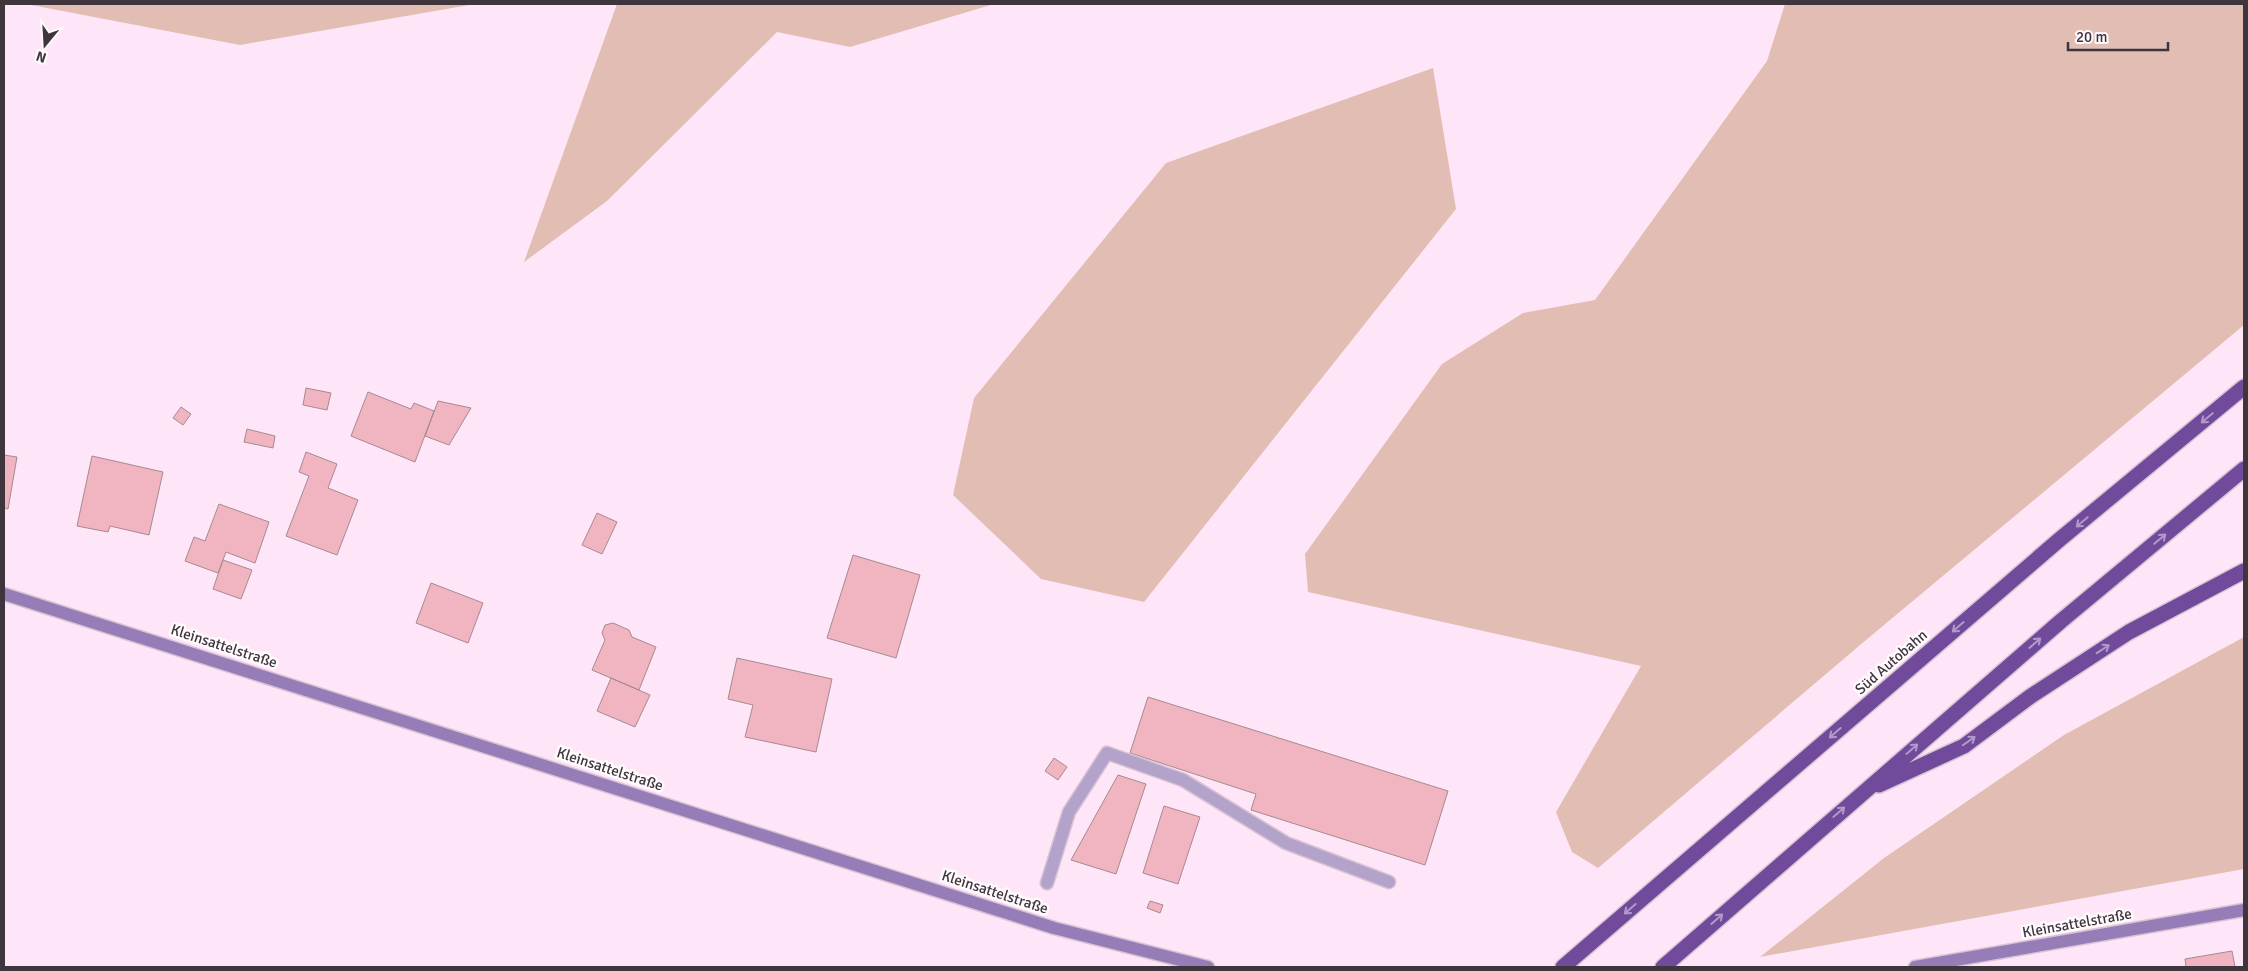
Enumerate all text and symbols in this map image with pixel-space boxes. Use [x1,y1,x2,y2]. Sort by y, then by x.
north arrow [20,20,70,70]
scale bar [2068,20,2168,52]
text: 20 m [2076,28,2107,46]
text: N [34,47,48,66]
one-way arrow [2200,412,2213,424]
one-way arrow [2075,516,2088,527]
one-way arrow [2153,534,2166,545]
street label: Kleinsattelstraße [168,620,280,672]
one-way arrow [1952,621,1965,632]
street label: Süd Autobahn [1851,626,1931,698]
one-way arrow [2029,638,2042,649]
one-way arrow [2095,644,2109,654]
one-way arrow [1828,727,1841,739]
one-way arrow [1962,736,1976,746]
street label: Kleinsattelstraße [554,743,666,795]
one-way arrow [1906,744,1919,755]
one-way arrow [1833,806,1846,818]
street label: Kleinsattelstraße [939,866,1051,918]
one-way arrow [1623,904,1636,915]
street label: Kleinsattelstraße [2021,905,2133,941]
one-way arrow [1710,914,1723,925]

